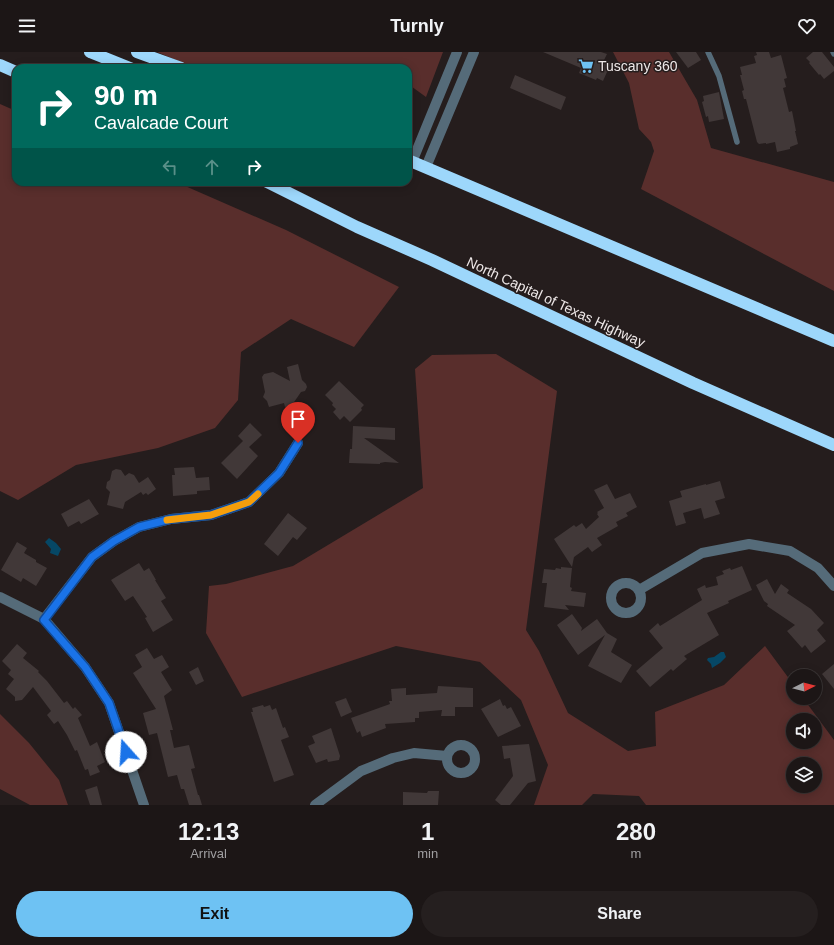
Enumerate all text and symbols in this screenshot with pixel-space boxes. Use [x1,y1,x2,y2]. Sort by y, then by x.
icon: menu [16,15,38,37]
icon: heart [796,15,818,37]
text: Turnly [390,16,444,36]
supermarket icon: Tuscany 360 [577,57,595,75]
place label: Tuscany 360 [598,58,678,74]
icon: right [28,80,80,132]
text: 90 m [94,80,158,111]
text: Cavalcade Court [94,113,228,133]
icon: left [159,156,181,178]
icon: ahead [201,156,223,178]
icon: right [243,156,265,178]
street label: North Capital of Texas Highway [464,254,648,350]
pin [281,402,315,443]
icon: arrive [287,408,309,430]
north arrow [786,669,822,705]
map controls [786,669,822,793]
button: sound [786,713,822,749]
position arrow [105,731,147,773]
button: layers [786,757,822,793]
text: 12:13 [178,818,239,845]
text: 1 [421,818,434,845]
text: 280 [616,818,656,845]
text: Arrival [190,846,227,861]
text: min [417,846,438,861]
text: m [631,846,641,861]
button: Exit [16,891,413,937]
button: Share [421,891,818,937]

